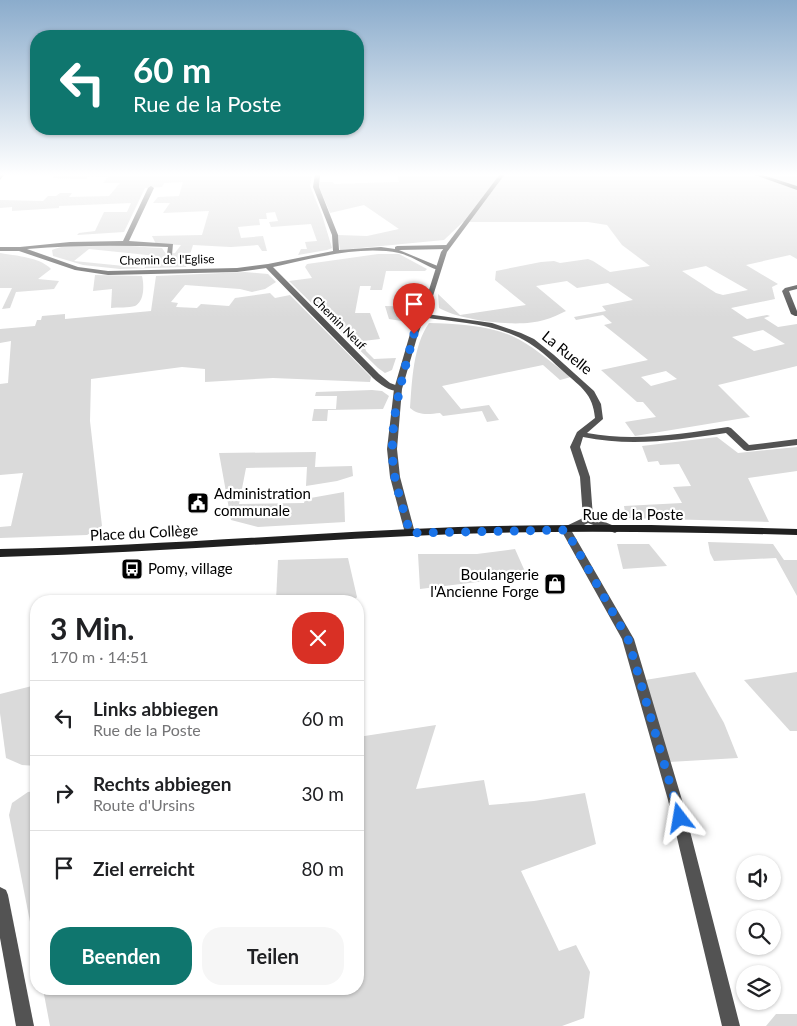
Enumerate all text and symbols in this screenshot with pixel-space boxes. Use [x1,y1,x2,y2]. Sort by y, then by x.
text: 60 m [133,48,211,90]
icon: left [50,50,115,115]
text: Rue de la Poste [133,90,281,117]
street label: Chemin de l'Eglise [119,251,215,268]
pin [393,283,435,334]
icon: arrive [400,290,428,318]
street label: Chemin Neuf [309,293,370,353]
street label: La Ruelle [539,327,596,378]
place label: Administration communale [214,484,311,519]
public building icon: Administration communale [186,491,210,515]
street label: Rue de la Poste [582,505,684,523]
street label: Place du Collège [89,520,199,544]
bus stop icon: Pomy, village [120,557,144,581]
place label: Pomy, village [148,559,233,577]
place label: Boulangerie l'Ancienne Forge [430,565,539,600]
shop icon: Boulangerie l'Ancienne Forge [543,572,567,596]
text: 3 Min. [50,610,135,646]
button: close [292,612,344,664]
text: 170 m · 14:51 [50,647,149,666]
text: Links abbiegen [93,697,218,720]
icon: left [50,704,78,732]
text: 60 m [301,707,344,730]
text: Rue de la Poste [93,720,201,739]
text: Rechts abbiegen [93,772,231,795]
icon: right [50,779,78,807]
text: 30 m [301,782,344,805]
position arrow [653,791,705,843]
text: Route d'Ursins [93,795,195,814]
icon: arrive [50,854,78,882]
map controls [736,855,781,1010]
button: sound [736,855,781,900]
text: Ziel erreicht [93,857,195,880]
text: 80 m [301,857,344,880]
button: search [736,910,781,955]
button: Beenden [50,927,192,985]
button: Teilen [202,927,344,985]
button: layers [736,965,781,1010]

